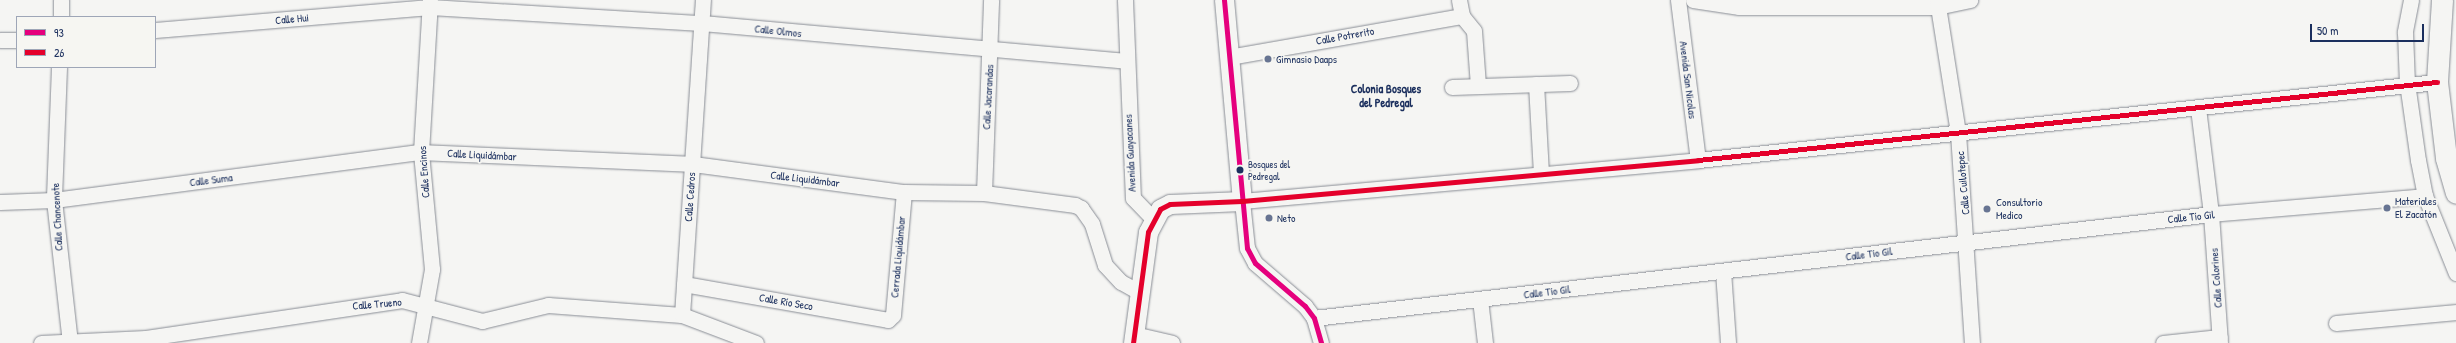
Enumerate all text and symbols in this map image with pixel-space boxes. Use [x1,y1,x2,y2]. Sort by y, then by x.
street label: Calle Hui [274,11,310,27]
legend [16,16,156,68]
scale bar [2312,16,2426,42]
street label: Calle Olmos [754,22,802,40]
text: 50 m [2317,22,2338,39]
text: 93 [54,24,64,41]
street label: Calle Potrerito [1315,24,1375,48]
street label: Avenida San Nicolas [1677,40,1699,120]
text: 26 [54,44,64,61]
place label: Gimnasio Daaps [1276,52,1337,66]
marker: Gimnasio Daaps [1263,54,1273,64]
street label: Calle Jacarandas [980,64,996,130]
district label: Colonia Bosques del Pedregal [1351,82,1421,110]
street label: Avenida Guayacanes [1121,114,1139,192]
street label: Calle Encinos [416,146,432,198]
street label: Calle Liquidámbar [447,147,517,163]
street label: Calle Cuilotepec [1954,151,1972,215]
place label: Bosques del Pedregal [1248,158,1290,182]
marker: Bosques del Pedregal [1235,165,1245,175]
street label: Calle Liquidámbar [770,168,840,190]
street label: Calle Suma [189,171,233,189]
street label: Calle Cedros [682,172,698,222]
street label: Calle Chancenote [49,183,65,251]
place label: Materiales El Zacatón [2395,195,2437,221]
place label: Consultorio Medico [1996,196,2042,222]
marker: Consultorio Medico [1981,203,1993,215]
marker: Materiales El Zacatón [2382,203,2392,213]
street label: Calle Tío Gil [2167,208,2215,226]
place label: Neto [1277,211,1295,225]
marker: Neto [1264,213,1274,223]
street label: Cerrada Liquidámbar [888,216,908,298]
street label: Calle Tío Gil [1845,245,1893,263]
street label: Calle Colorines [2207,248,2225,308]
street label: Calle Tío Gil [1523,283,1571,301]
street label: Calle Río Seco [758,291,814,313]
street label: Calle Trueno [352,295,402,313]

